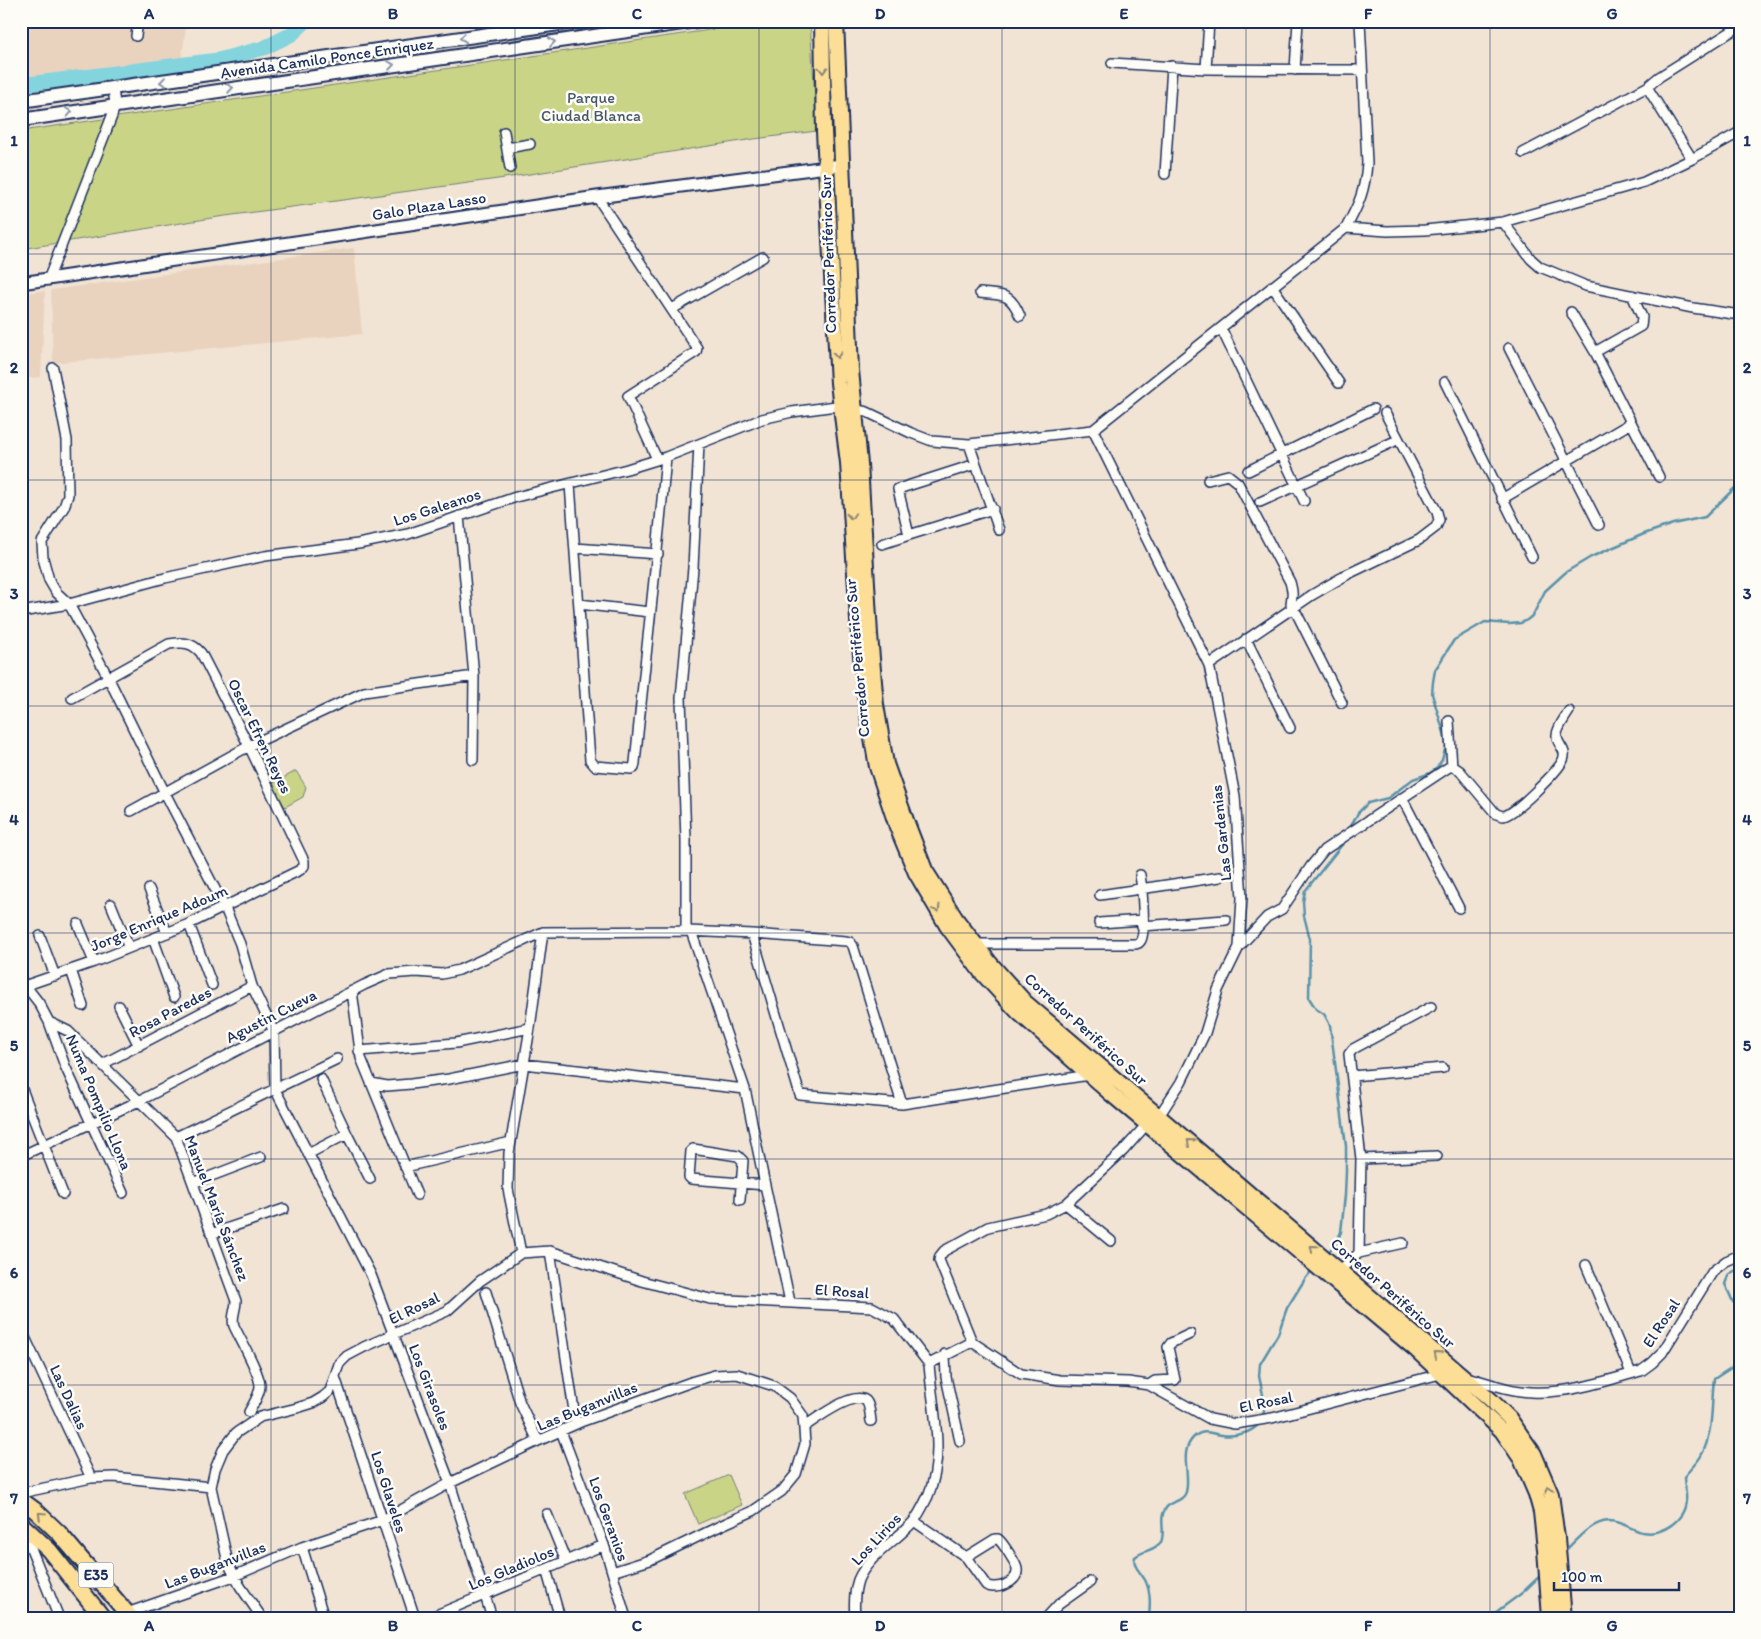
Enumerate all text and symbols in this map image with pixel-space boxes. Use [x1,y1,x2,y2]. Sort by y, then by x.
text: A [143,4,155,23]
text: B [388,4,399,23]
text: C [632,4,643,23]
text: D [875,4,886,23]
text: E [1120,4,1129,23]
text: F [1364,4,1373,23]
text: G [1606,4,1618,23]
one-way arrow [458,33,467,43]
street label: Avenida Camilo Ponce Enriquez [219,34,436,82]
one-way arrow [548,37,556,48]
one-way arrow [387,60,395,71]
one-way arrow [818,66,828,74]
one-way arrow [159,76,168,86]
one-way arrow [226,83,234,94]
park label: Parque Ciudad Blanca [541,88,641,125]
one-way arrow [66,107,74,118]
text: 1 [10,131,18,150]
text: 1 [1743,131,1751,150]
street label: Corredor Periférico Sur [816,174,840,334]
street label: Galo Plaza Lasso [371,188,487,224]
one-way arrow [831,351,842,359]
text: 2 [10,358,19,377]
text: 2 [1743,358,1752,377]
street label: Los Galeanos [391,484,483,530]
one-way arrow [846,513,857,521]
street label: Corredor Periférico Sur [841,577,873,738]
text: 3 [10,584,19,603]
text: 3 [1743,584,1752,603]
street label: Oscar Efren Reyes [224,676,296,796]
street label: Las Gardenias [1207,784,1235,882]
text: 4 [9,810,19,829]
text: 4 [1742,810,1752,829]
street label: Jorge Enrique Adoum [87,880,231,956]
one-way arrow [931,904,941,913]
street label: Corredor Periférico Sur [1021,969,1152,1090]
street label: Rosa Paredes [125,982,215,1042]
street label: Agustin Cueva [222,985,320,1047]
street label: Numa Pompilio Llona [62,1031,136,1173]
text: 5 [10,1036,19,1055]
text: 5 [1743,1036,1752,1055]
street label: Manuel María Sánchez [180,1132,254,1284]
one-way arrow [1187,1139,1196,1148]
street label: Corredor Periférico Sur [1327,1234,1460,1353]
one-way arrow [1310,1244,1319,1253]
text: 6 [10,1263,19,1282]
text: 6 [1743,1263,1752,1282]
street label: El Rosal [814,1280,870,1302]
street label: El Rosal [385,1287,443,1328]
street label: El Rosal [1638,1295,1684,1351]
street label: Los Girasoles [405,1341,455,1433]
one-way arrow [1433,1350,1442,1359]
street label: Las Dalias [46,1362,92,1432]
street label: Las Buganvillas [534,1377,640,1435]
street label: El Rosal [1237,1387,1295,1417]
street label: Los Glaveles [367,1449,411,1535]
street label: Los Geranios [585,1474,633,1564]
one-way arrow [1545,1486,1555,1495]
text: 7 [9,1489,18,1508]
text: 7 [1742,1489,1751,1508]
street label: Los Lirios [847,1509,905,1569]
one-way arrow [38,1512,47,1521]
street label: Las Buganvillas [162,1537,268,1593]
street label: Los Gladiolos [465,1541,557,1595]
scale bar [1554,1559,1678,1591]
road number: E35 [78,1562,114,1588]
text: 100 m [1561,1568,1603,1586]
text: A [143,1616,155,1635]
text: B [388,1616,399,1635]
text: C [632,1616,643,1635]
text: D [875,1616,886,1635]
text: E [1120,1616,1129,1635]
text: F [1364,1616,1373,1635]
text: G [1606,1616,1618,1635]

